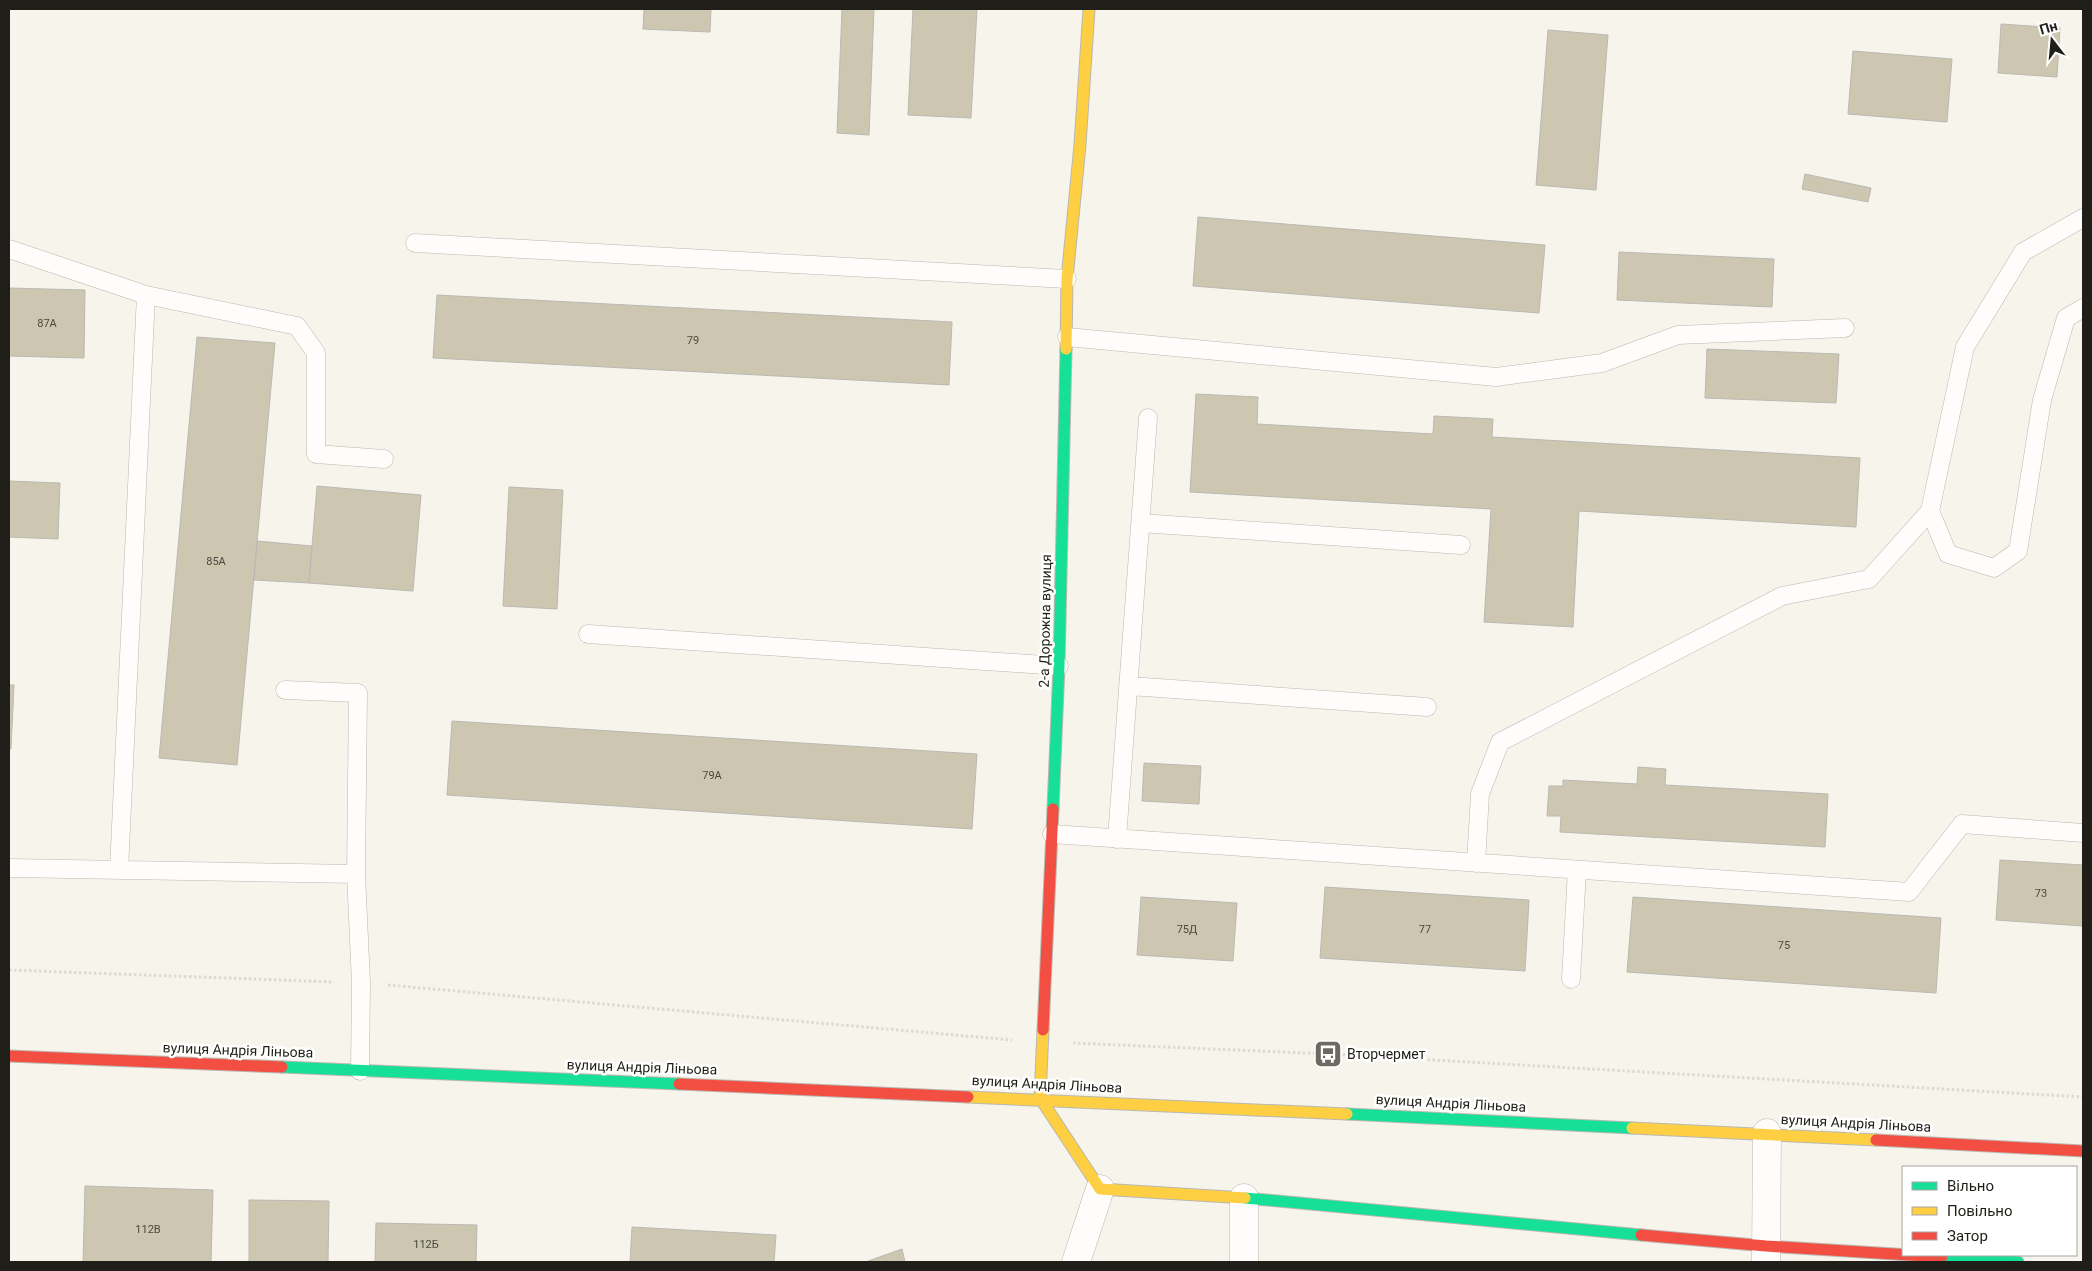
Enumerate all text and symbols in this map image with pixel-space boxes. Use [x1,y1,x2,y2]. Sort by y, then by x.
north arrow [2027,15,2077,65]
text: Пн [2038,17,2059,38]
house number: 87А [37,317,58,330]
house number: 79 [687,334,699,347]
street label: 2-а Дорожна вулиця [1036,554,1054,688]
house number: 85А [206,555,227,568]
house number: 79А [702,769,723,782]
house number: 73 [2035,887,2047,900]
house number: 75Д [1177,923,1197,936]
house number: 77 [1419,923,1431,936]
house number: 75 [1778,939,1790,952]
street label: вулиця Андрія Ліньова [162,1039,314,1061]
bus stop icon: Вторчермет [1313,1039,1343,1069]
place label: Вторчермет [1347,1046,1426,1062]
street label: вулиця Андрія Ліньова [566,1056,718,1078]
street label: вулиця Андрія Ліньова [971,1072,1123,1096]
street label: вулиця Андрія Ліньова [1375,1091,1527,1115]
street label: вулиця Андрія Ліньова [1780,1111,1932,1135]
legend [1902,1166,2077,1256]
text: Вільно [1947,1177,1994,1195]
text: Повільно [1947,1202,2013,1220]
house number: 112В [135,1223,161,1236]
text: Затор [1947,1227,1988,1245]
house number: 112Б [413,1238,439,1251]

